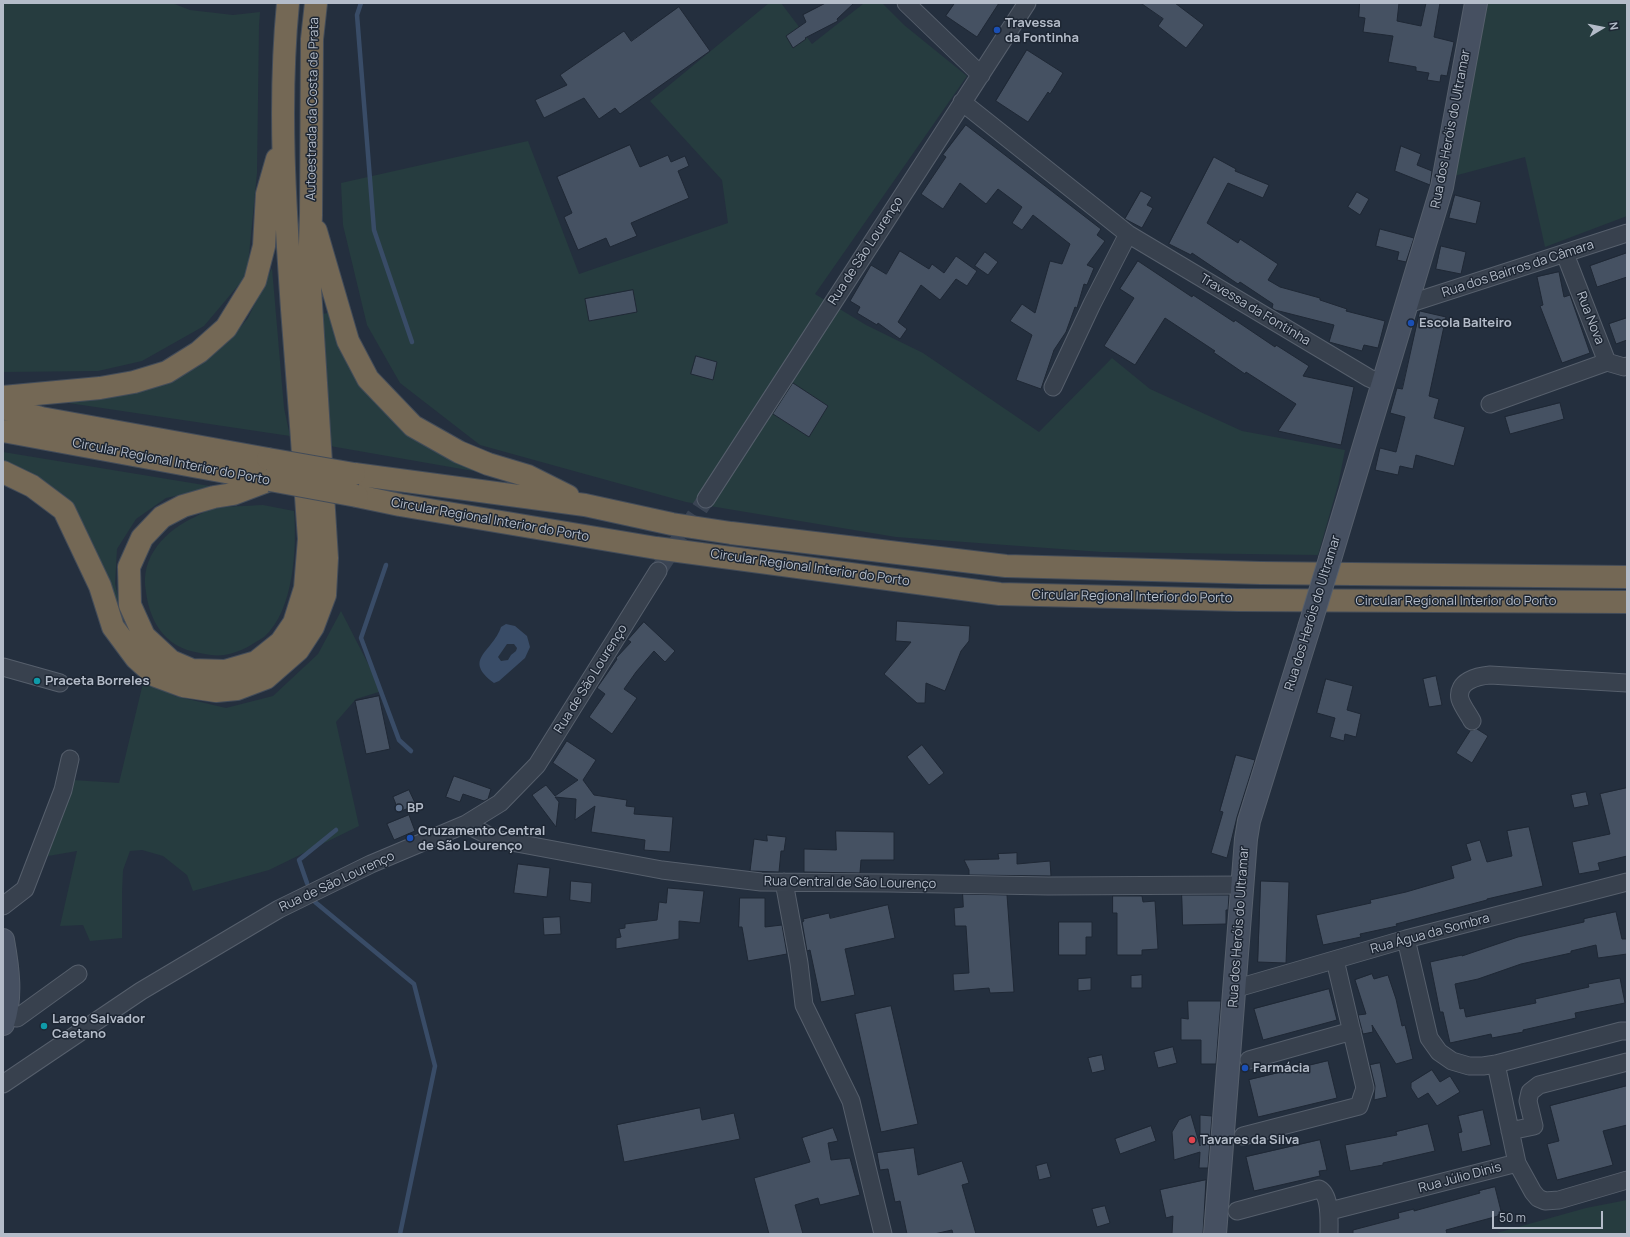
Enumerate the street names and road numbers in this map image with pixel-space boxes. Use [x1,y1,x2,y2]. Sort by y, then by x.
street label: Autoestrada da Costa de Prata [304,17,322,201]
street label: Rua dos Heróis do Ultramar [1428,48,1474,210]
street label: Rua de São Lourenço [825,194,907,308]
street label: Rua dos Bairros da Câmara [1440,237,1596,301]
street label: Travessa da Fontinha [1197,271,1313,349]
street label: Rua Nova [1573,289,1607,347]
street label: Circular Regional Interior do Porto [71,435,271,489]
street label: Circular Regional Interior do Porto [390,495,590,545]
street label: Rua dos Heróis do Ultramar [1282,533,1344,693]
street label: Circular Regional Interior do Porto [709,546,911,590]
street label: Circular Regional Interior do Porto [1031,587,1233,607]
street label: Circular Regional Interior do Porto [1356,593,1556,609]
street label: Rua de São Lourenço [551,622,631,736]
street label: Rua dos Heróis do Ultramar [1226,846,1252,1008]
street label: Rua de São Lourenço [277,848,397,916]
street label: Rua Central de São Lourenço [764,874,936,892]
street label: Rua Água da Sombra [1369,911,1491,957]
street label: Rua Júlio Dinis [1417,1159,1503,1197]

